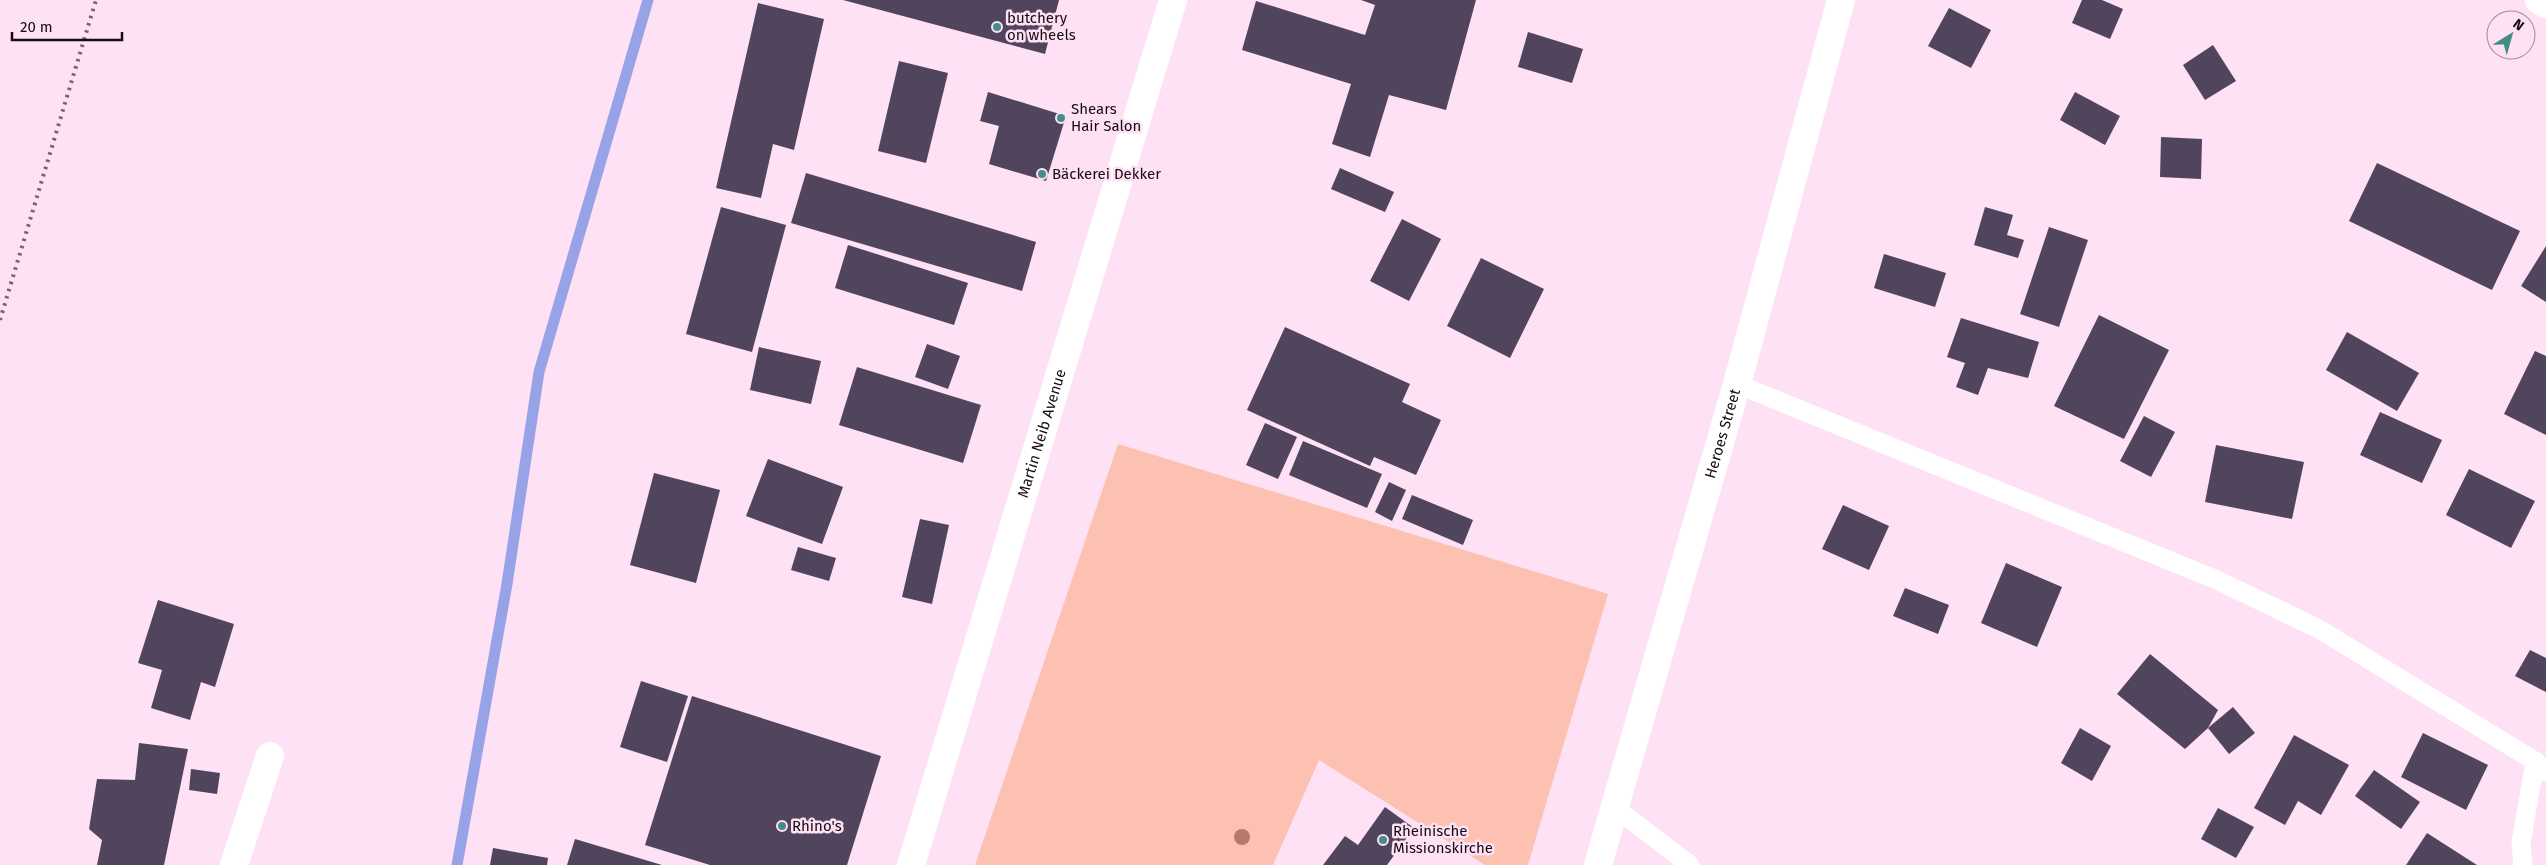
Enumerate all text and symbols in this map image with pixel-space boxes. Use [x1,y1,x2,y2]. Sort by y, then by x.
place label: butchery on wheels [1007,9,1076,44]
scale bar [12,10,122,42]
north arrow [2486,10,2536,60]
text: N [2510,15,2527,35]
text: 20 m [20,18,53,36]
marker: butchery on wheels [991,21,1003,33]
place label: Shears Hair Salon [1071,100,1141,135]
marker: Shears Hair Salon [1055,112,1067,124]
place label: Bäckerei Dekker [1052,165,1161,183]
marker: Bäckerei Dekker [1036,168,1048,180]
street label: Martin Neib Avenue [1014,367,1070,500]
street label: Heroes Street [1701,386,1744,481]
place label: Rhino's [792,817,842,835]
marker: Rhino's [776,820,788,832]
place label: Rheinische Missionskirche [1393,822,1493,857]
marker: Rheinische Missionskirche [1377,834,1389,846]

